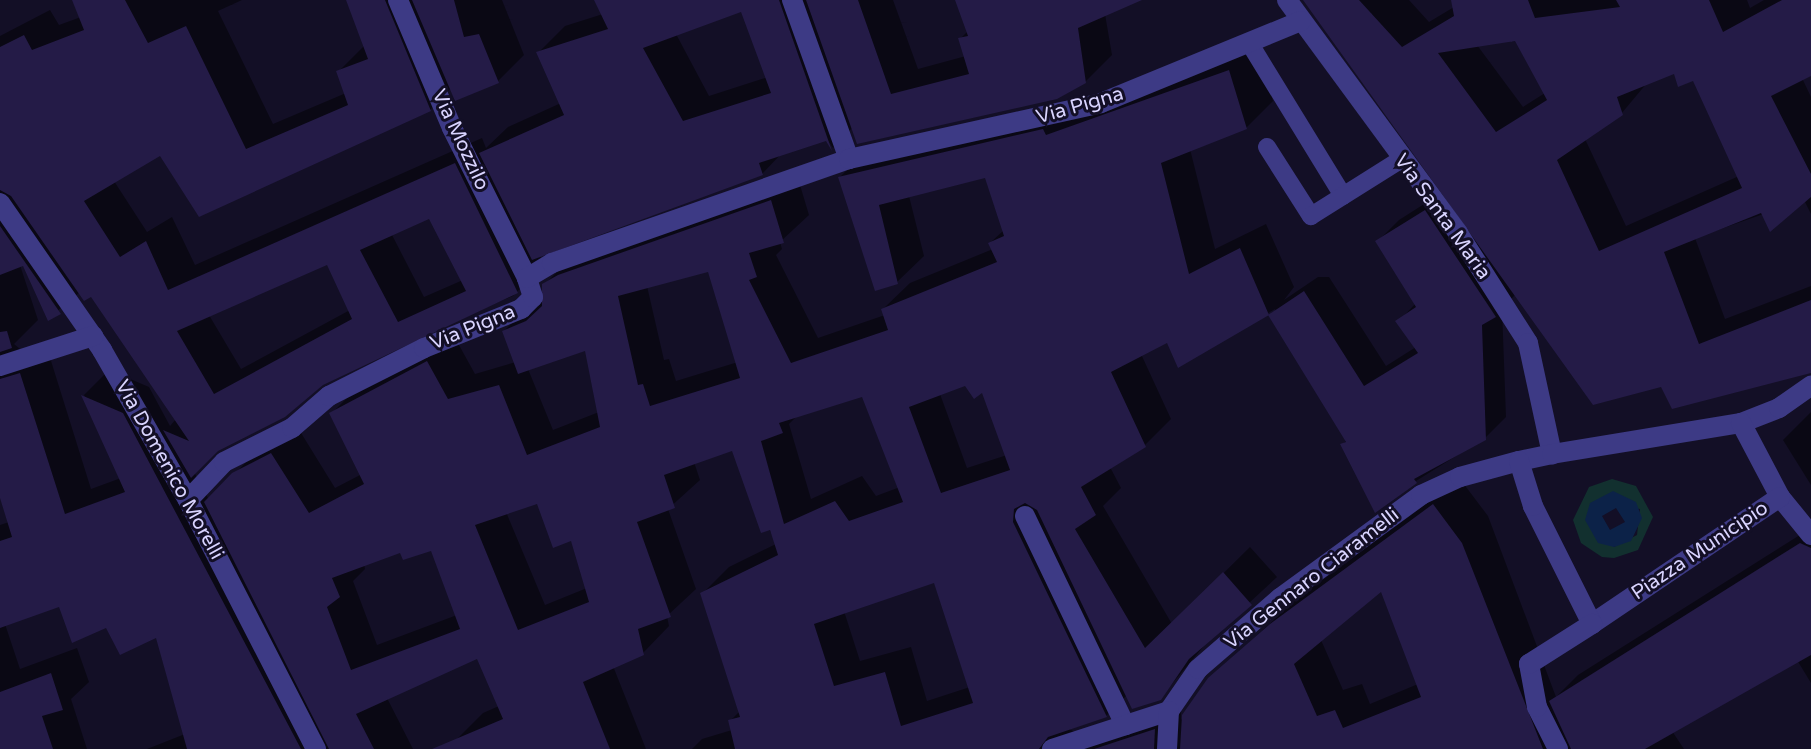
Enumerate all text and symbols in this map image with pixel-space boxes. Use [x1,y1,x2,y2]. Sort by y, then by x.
street label: Via Pigna [1034,82,1126,130]
street label: Via Mozzilo [426,86,494,194]
street label: Via Santa Maria [1388,150,1496,284]
street label: Via Pigna [427,300,519,356]
street label: Via Domenico Morelli [110,376,228,564]
street label: Piazza Municipio [1627,496,1773,606]
street label: Via Gennaro Ciaramelli [1220,503,1404,655]

